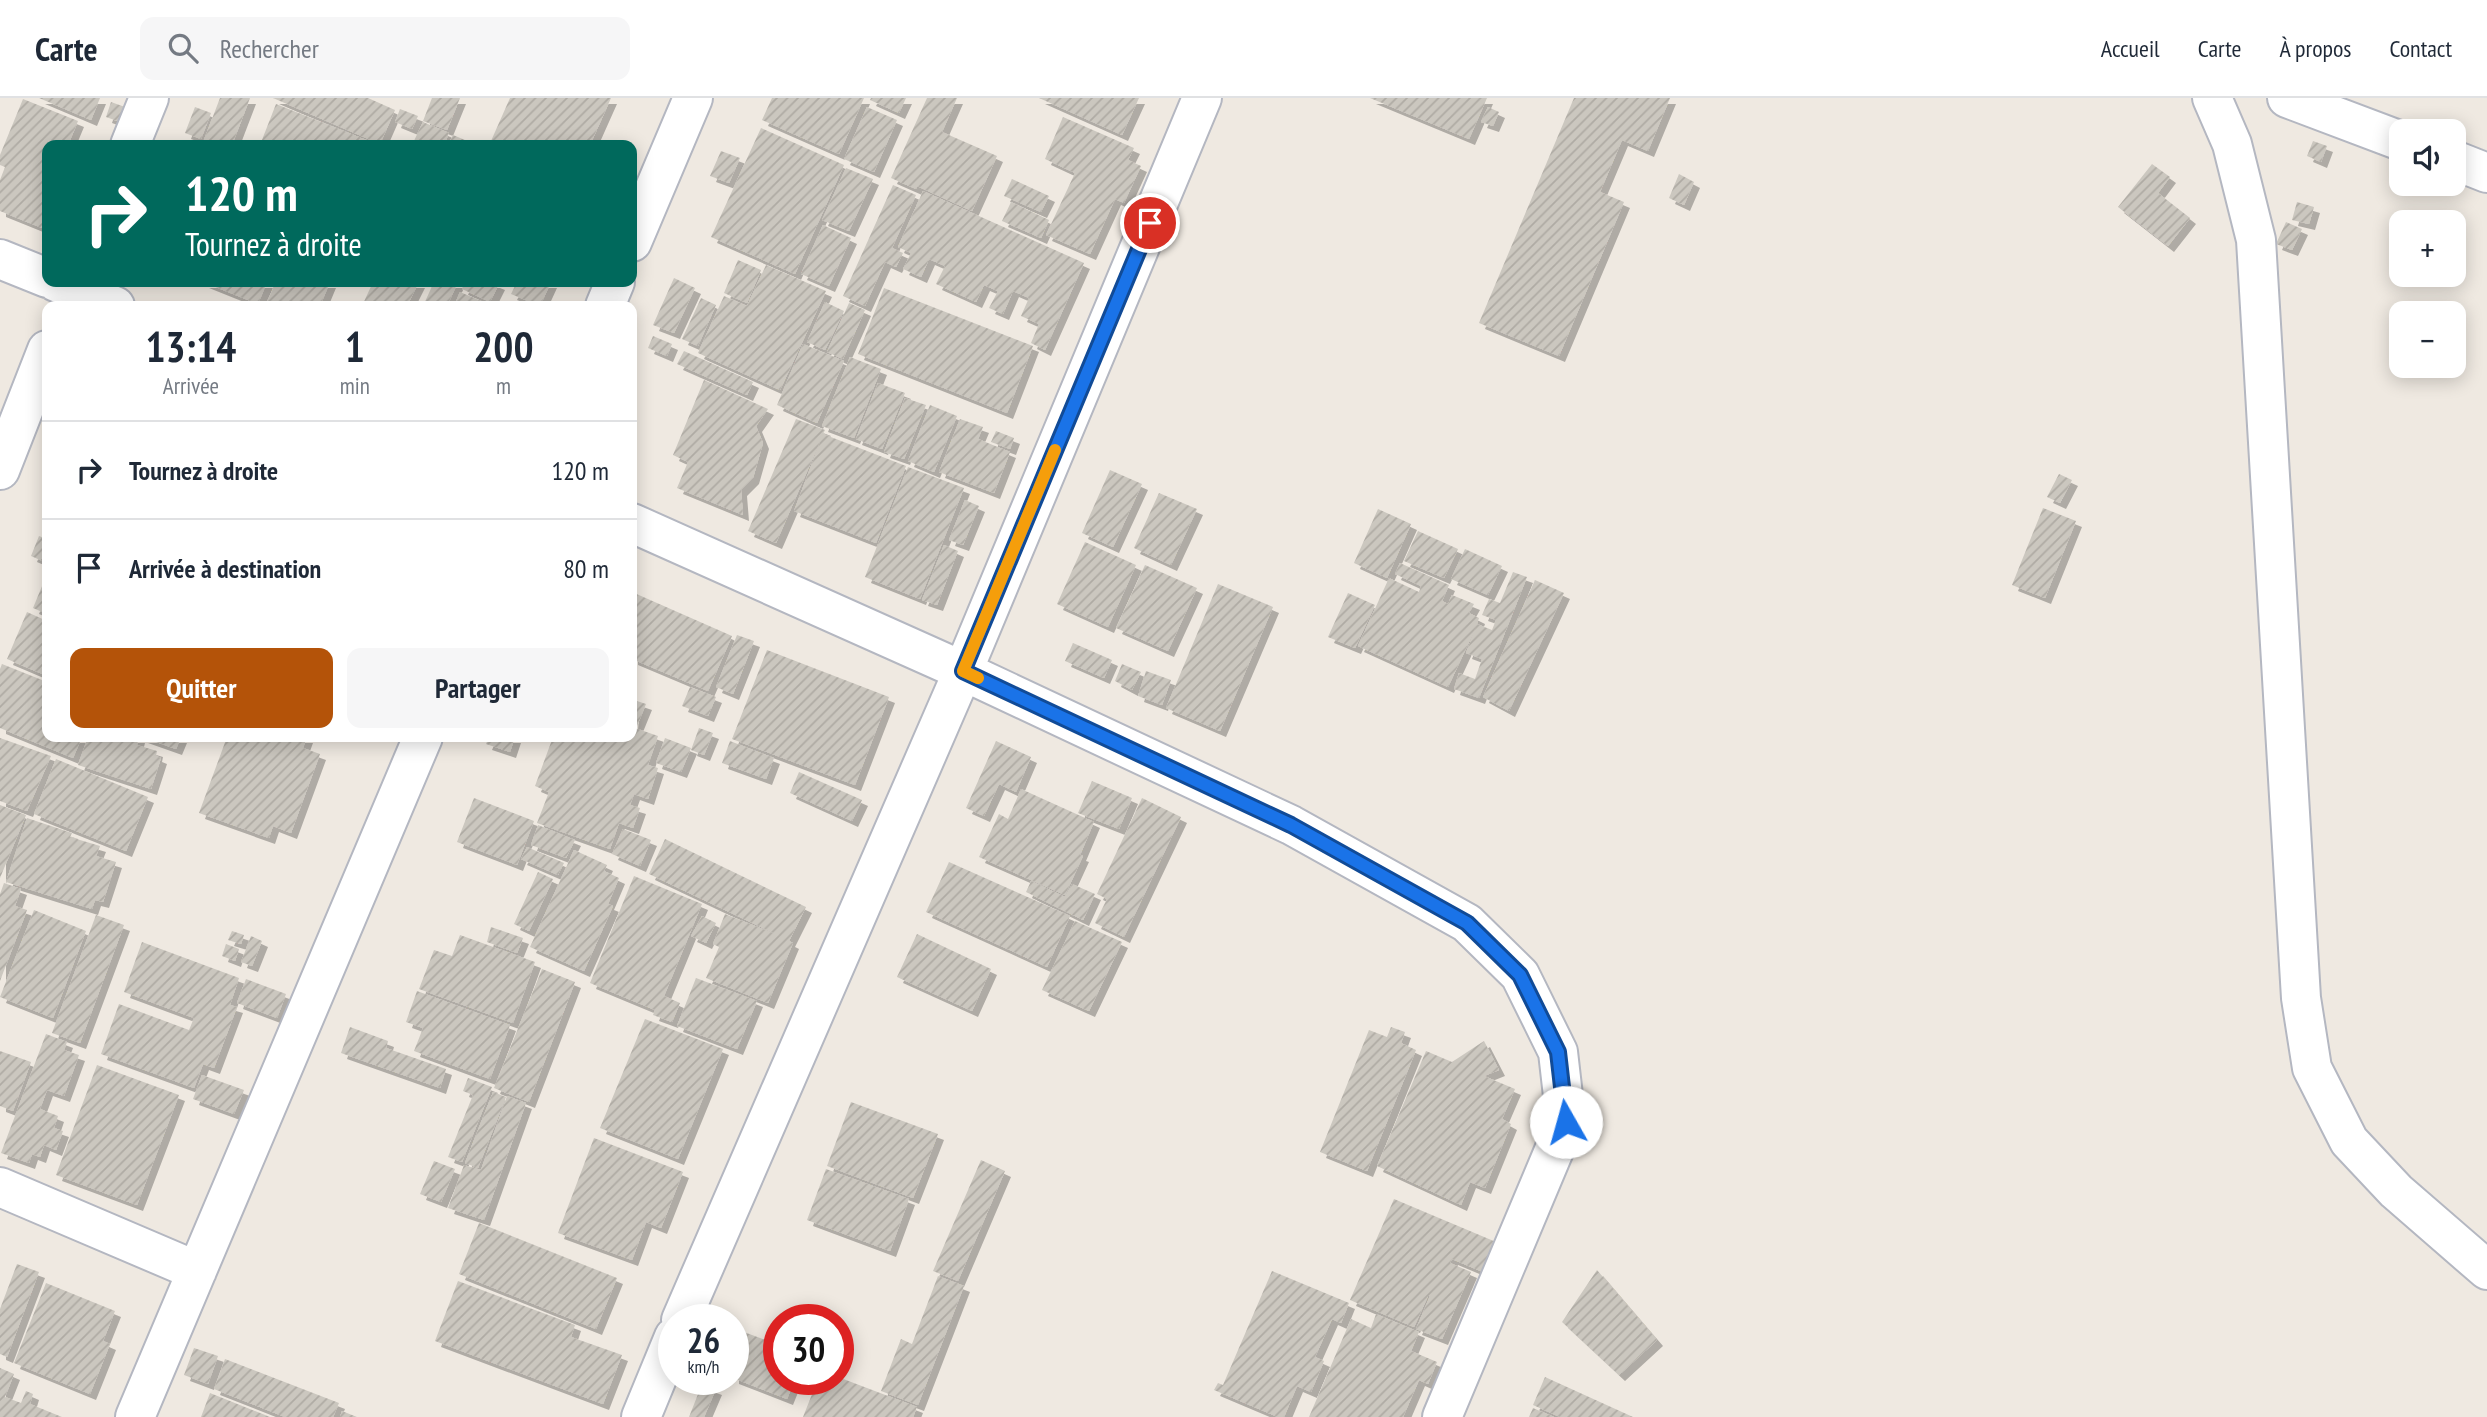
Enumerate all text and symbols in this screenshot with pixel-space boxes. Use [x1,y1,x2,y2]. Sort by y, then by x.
search box [140,17,630,80]
text: Carte [35,27,98,70]
icon: search [164,29,202,67]
text: Rechercher [220,32,319,65]
text: Accueil [2101,33,2160,64]
text: Carte [2198,33,2241,64]
text: À propos [2279,33,2351,64]
text: Contact [2389,33,2452,64]
map controls [2389,119,2466,378]
button: sound [2389,119,2466,196]
text: 120 m [185,161,298,225]
icon: right [70,168,161,259]
pin [1120,193,1180,253]
icon: arrive [1131,204,1169,242]
button: + [2389,210,2466,287]
text: Tournez à droite [185,223,362,265]
button: − [2389,301,2466,378]
text: 13:14 [145,319,236,374]
text: 1 [345,319,365,374]
text: 200 [473,319,534,374]
text: Arrivée [163,371,219,400]
text: min [340,371,370,400]
text: m [496,371,511,400]
icon: right [70,451,108,489]
text: Tournez à droite [129,454,278,487]
text: 120 m [551,454,609,487]
icon: arrive [70,549,108,587]
text: Arrivée à destination [129,552,321,585]
text: 80 m [563,552,609,585]
button: Quitter [70,648,333,728]
button: Partager [347,648,609,728]
position arrow [1529,1085,1603,1159]
speed limit sign: 30 [763,1304,854,1395]
text: 26 [687,1317,720,1363]
text: km/h [688,1355,719,1378]

